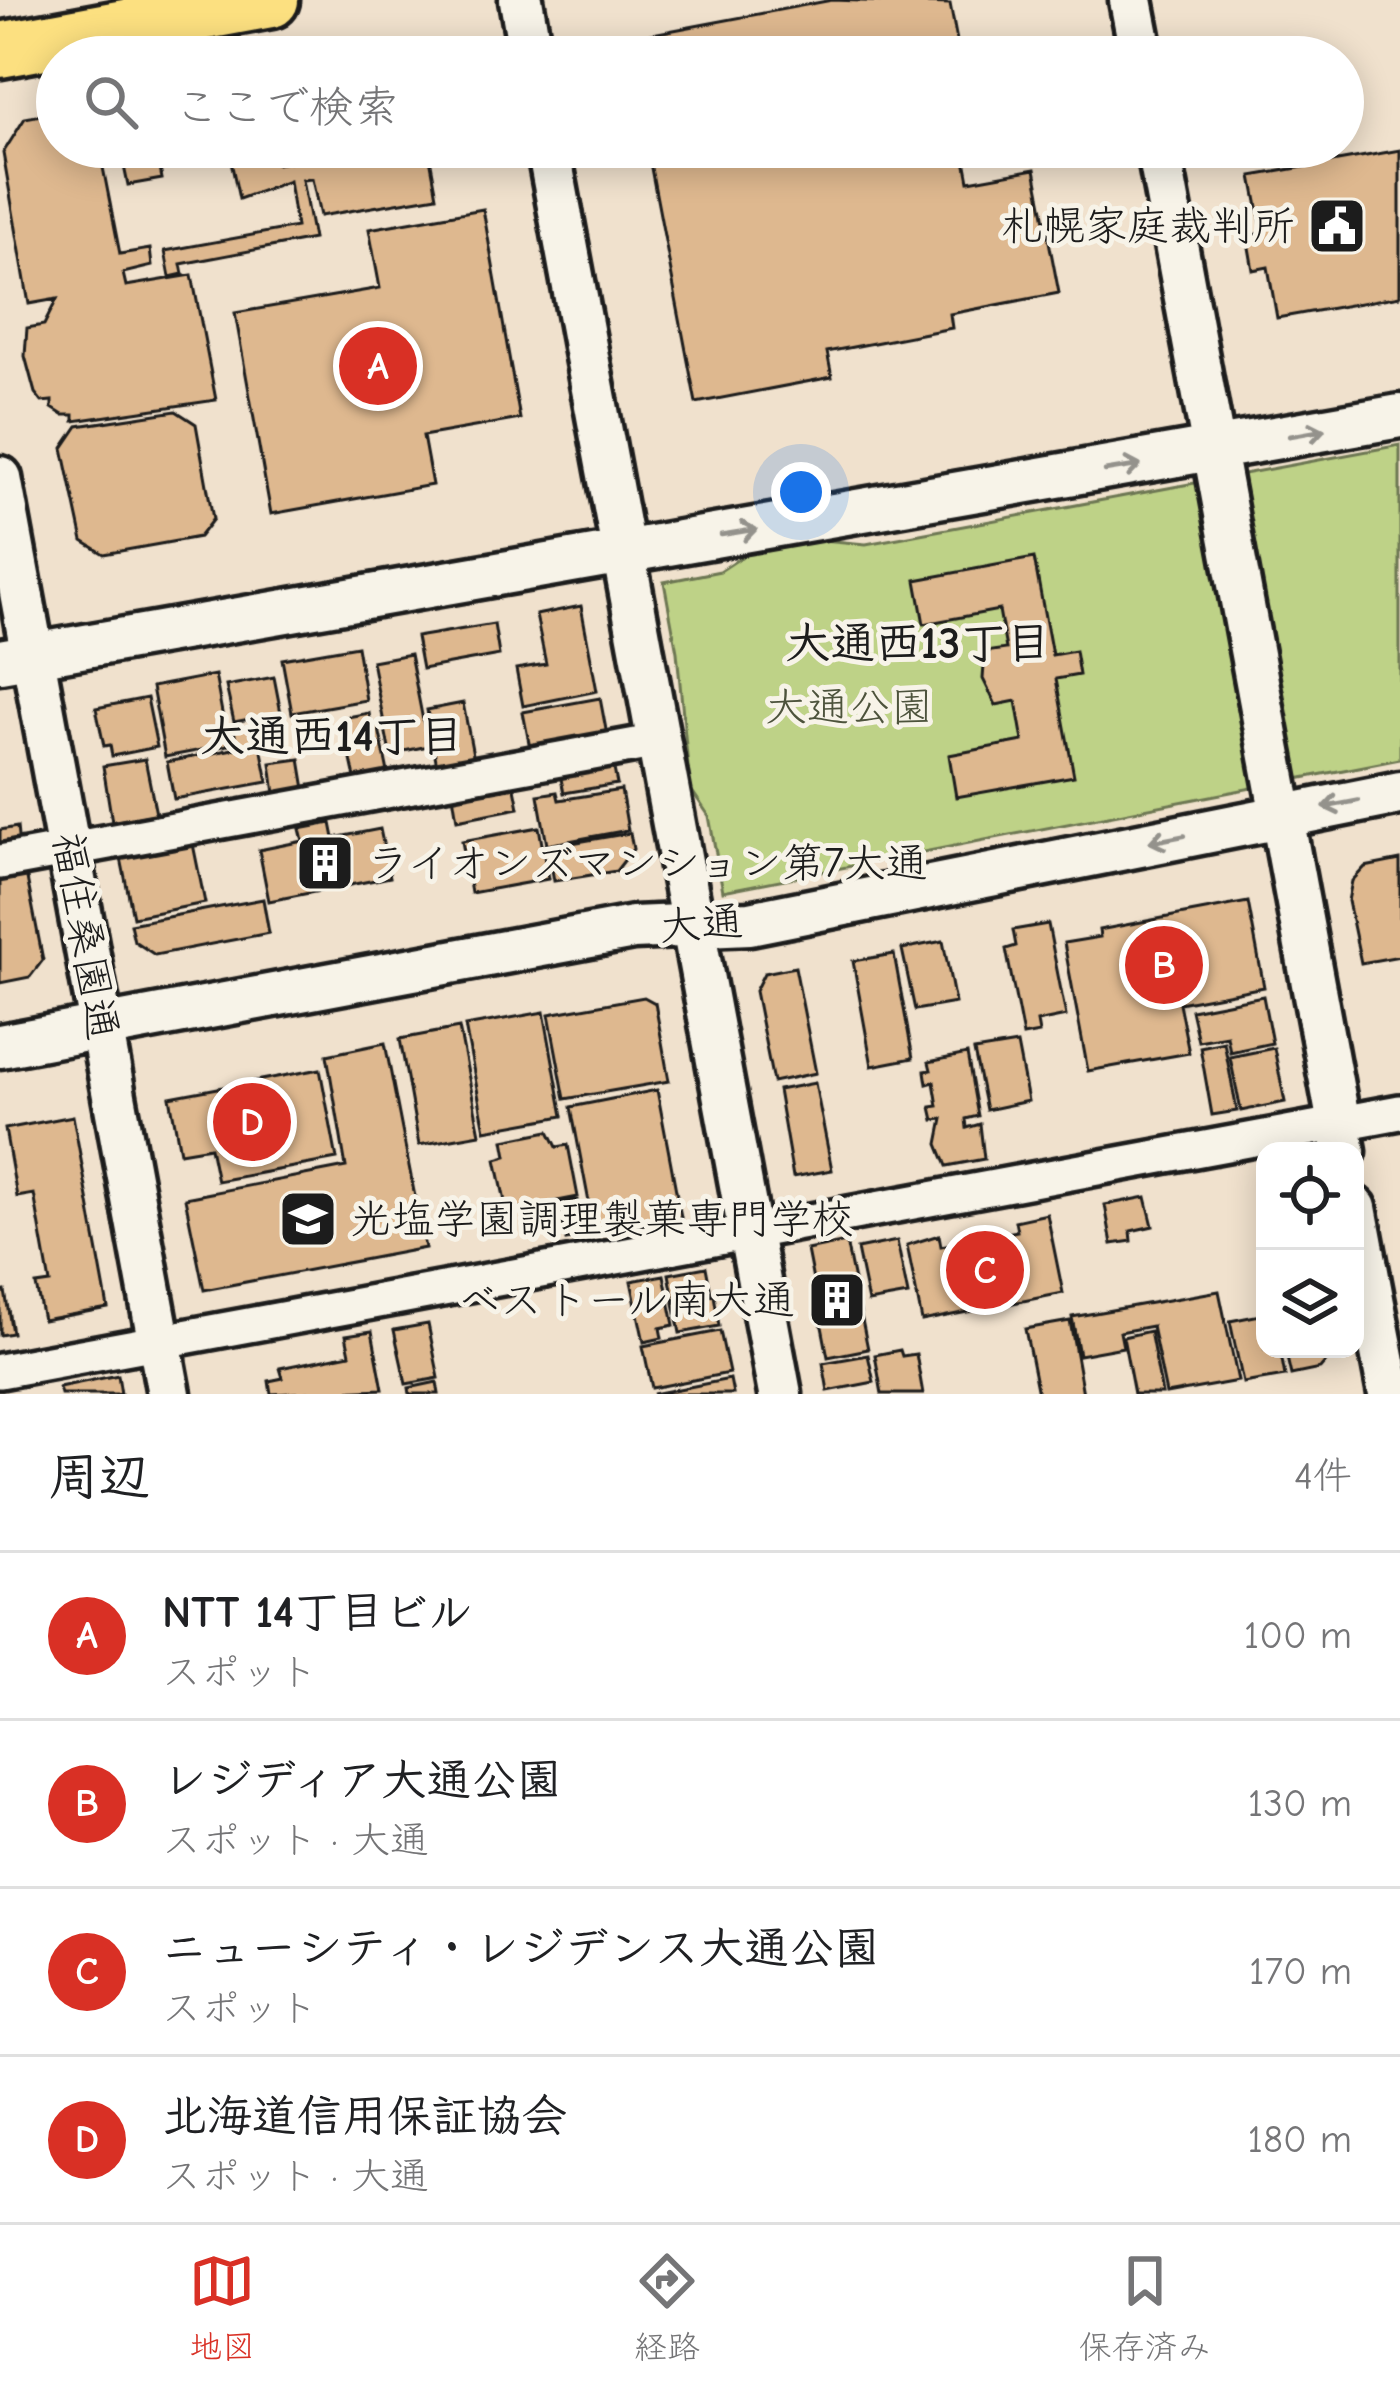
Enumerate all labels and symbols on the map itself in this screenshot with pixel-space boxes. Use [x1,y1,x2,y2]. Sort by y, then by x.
public building icon: 札幌家庭裁判所 [1306,195,1368,257]
place label: 札幌家庭裁判所 [1001,202,1295,251]
pin: A [339,321,417,411]
one-way arrow [1287,421,1326,443]
one-way arrow [1103,456,1142,479]
your location [771,462,831,522]
one-way arrow [718,519,757,542]
district label: 大通西13丁目 [786,617,1050,669]
park label: 大通公園 [765,683,933,732]
district label: 大通西14丁目 [200,710,464,762]
one-way arrow [1322,794,1361,816]
street label: 福住桑園通 [43,828,127,1044]
one-way arrow [1149,829,1188,851]
building icon: ライオンズマンション第7大通 [294,832,356,894]
place label: ライオンズマンション第7大通 [367,839,928,888]
street label: 大通 [657,897,745,951]
pin: B [1125,920,1203,1010]
pin: D [213,1077,291,1167]
school or university icon: 光塩学園調理製菓専門学校 [277,1188,339,1250]
place label: 光塩学園調理製菓専門学校 [350,1195,854,1244]
pin: C [946,1225,1024,1315]
building icon: ベストール南大通 [806,1269,868,1331]
place label: ベストール南大通 [458,1276,795,1325]

